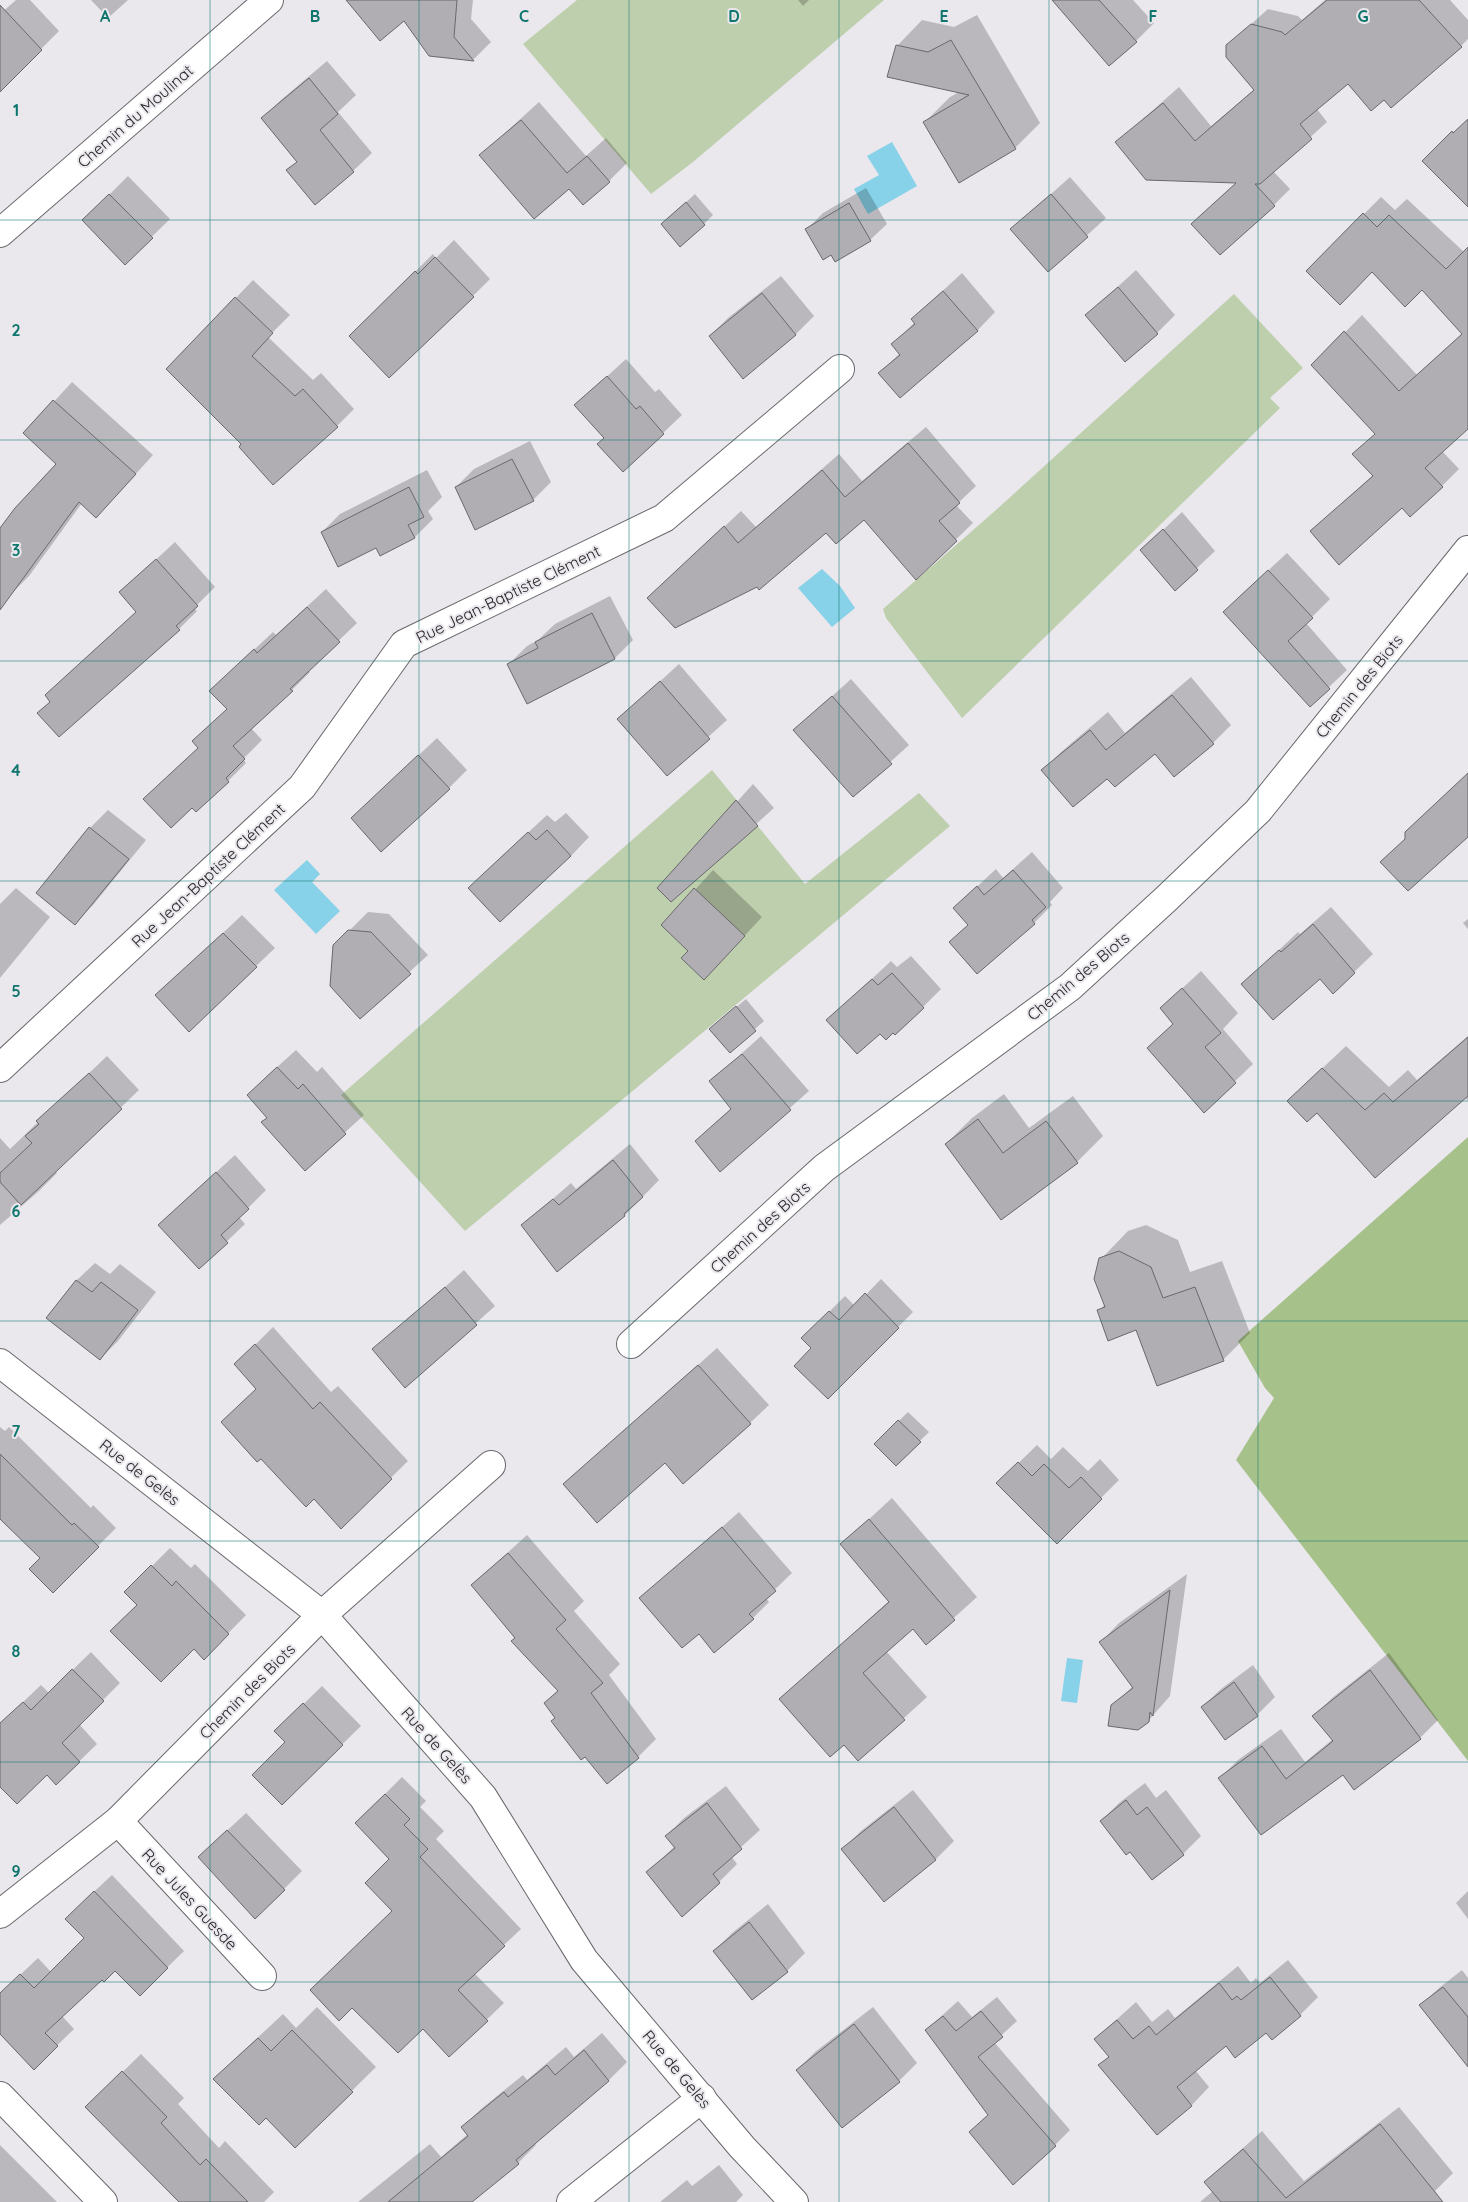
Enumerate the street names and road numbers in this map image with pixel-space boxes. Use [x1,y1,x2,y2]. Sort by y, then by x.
street label: Chemin du Moulinat [73,60,197,172]
street label: Rue Jean-Baptiste Clément [413,541,603,647]
street label: Chemin des Biots [1311,630,1407,742]
street label: Rue Jean-Baptiste Clément [127,799,289,951]
street label: Chemin des Biots [1023,927,1133,1025]
street label: Chemin des Biots [706,1177,814,1277]
street label: Rue de Gelès [96,1434,184,1510]
street label: Chemin des Biots [195,1639,299,1743]
street label: Rue de Gelès [397,1702,477,1788]
street label: Rue Jules Guesde [138,1844,242,1954]
street label: Rue de Gelès [638,2026,716,2112]

